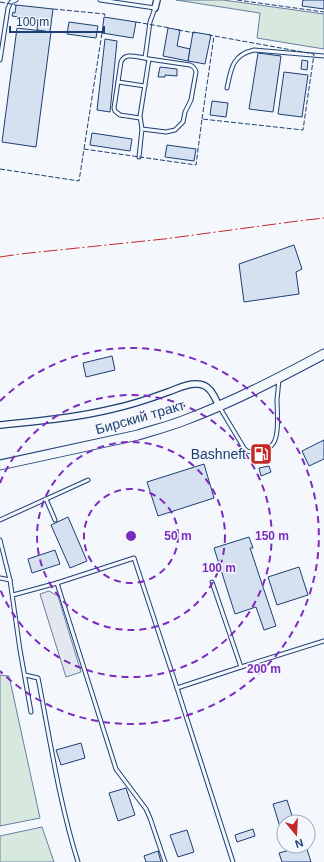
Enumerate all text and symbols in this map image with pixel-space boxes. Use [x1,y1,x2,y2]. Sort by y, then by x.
scale bar [10,8,104,34]
text: 100 m [16,15,49,29]
street label: Бирский тракт [94,396,187,437]
fuel station icon: Bashneft [248,441,274,467]
place label: Bashneft [191,446,246,462]
centre of rings [124,529,138,543]
text: 50 m [164,529,192,543]
text: 150 m [255,529,289,543]
text: 100 m [202,561,236,575]
text: 200 m [247,662,281,676]
north arrow [276,814,316,854]
text: N [293,837,305,850]

